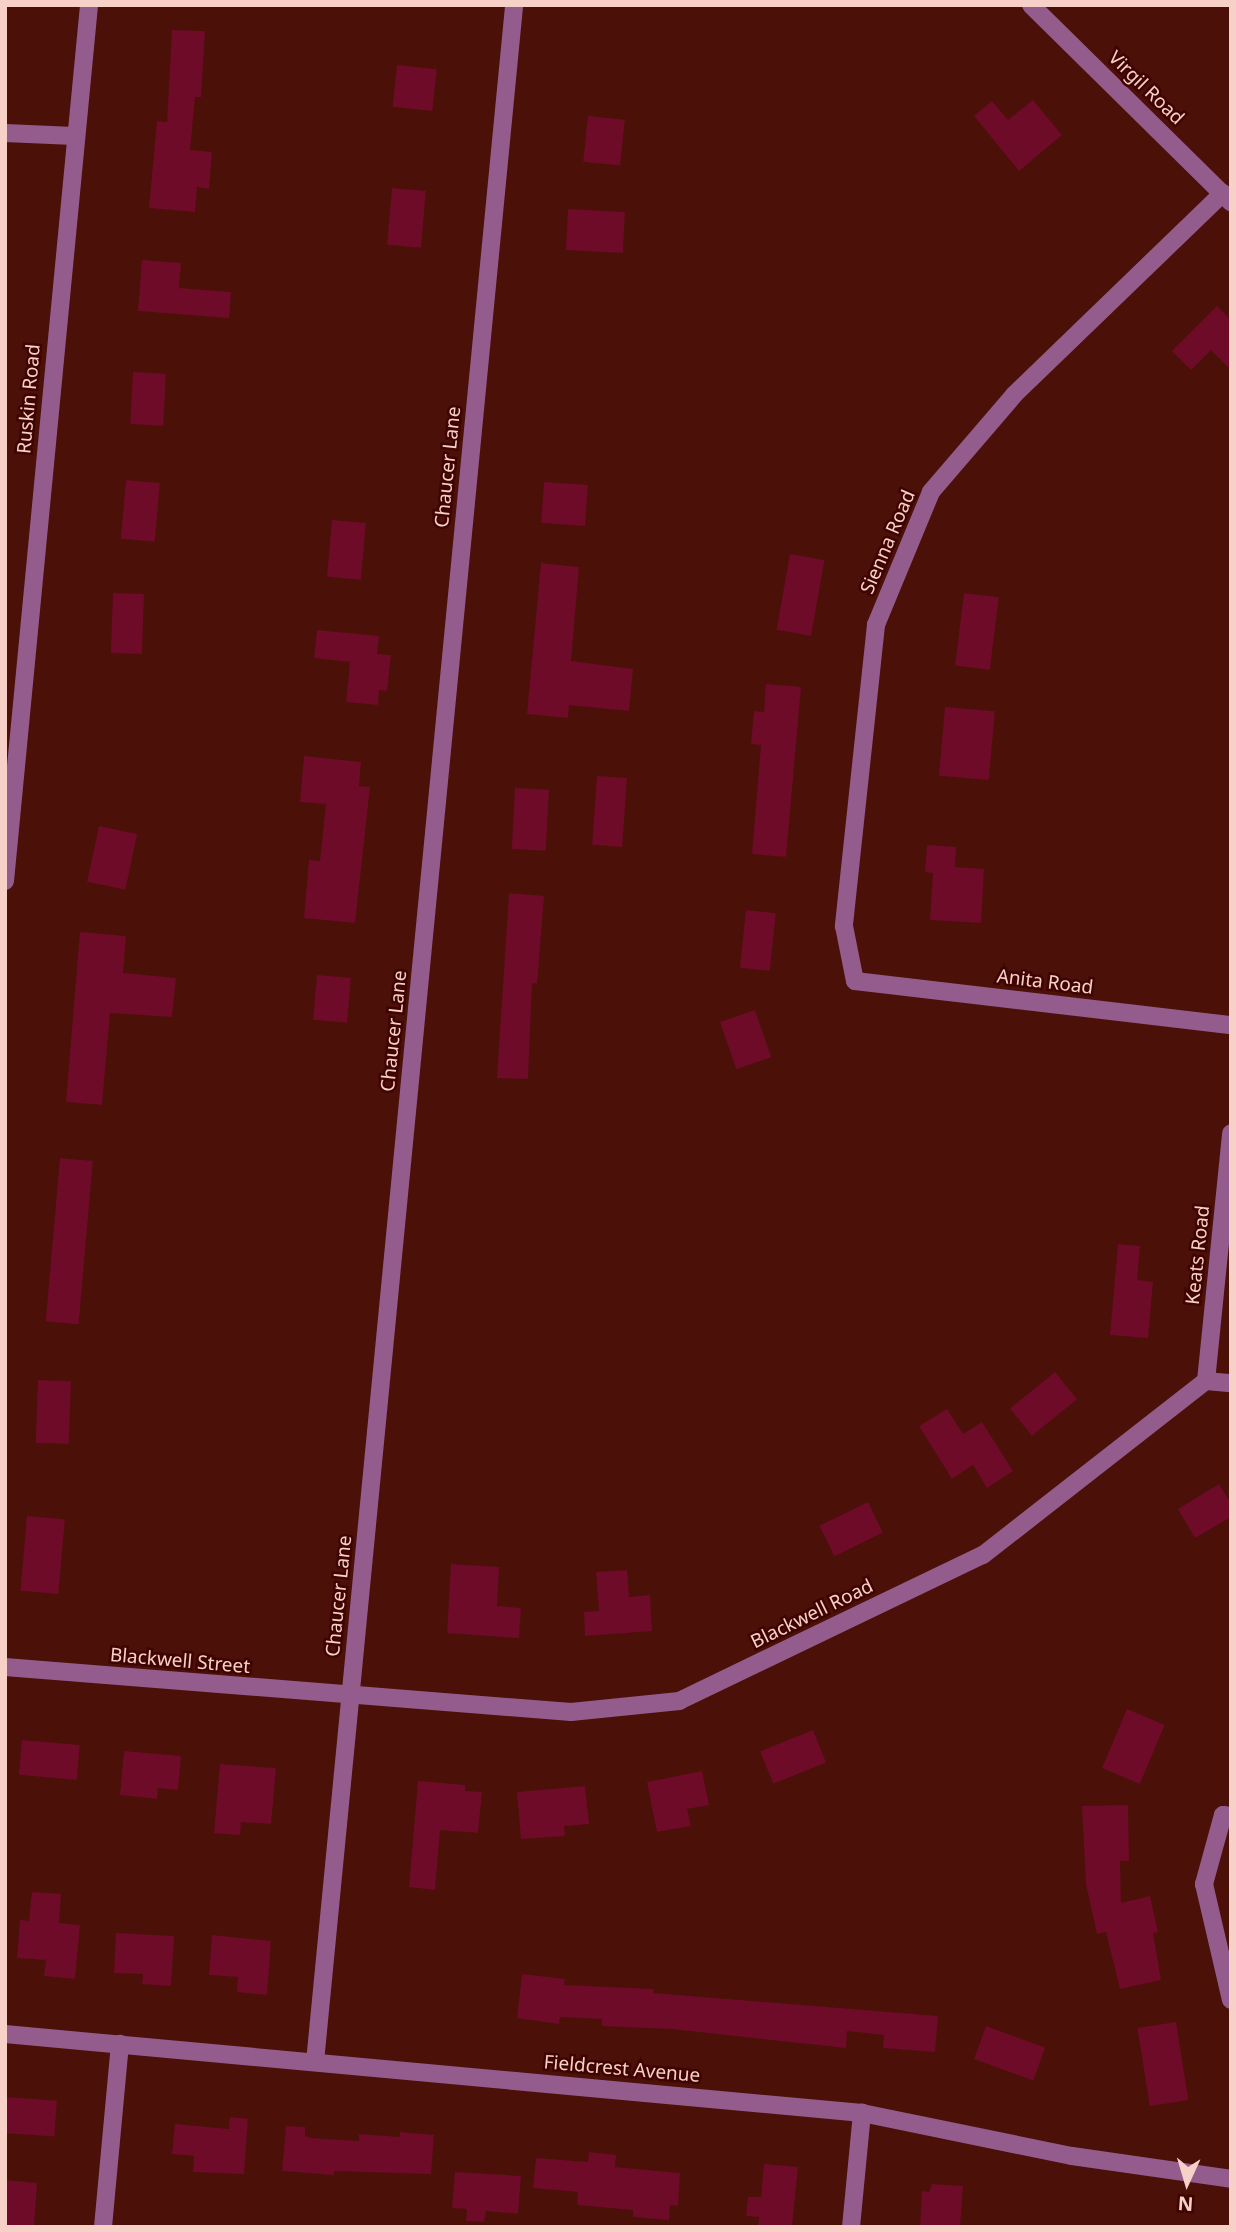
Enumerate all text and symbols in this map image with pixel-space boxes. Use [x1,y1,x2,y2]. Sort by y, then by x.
street label: Virgil Road [1104,46,1188,130]
street label: Ruskin Road [13,343,45,455]
street label: Chaucer Lane [430,405,466,529]
street label: Sienna Road [856,487,920,597]
street label: Anita Road [996,965,1094,999]
street label: Chaucer Lane [376,969,412,1093]
street label: Keats Road [1181,1204,1215,1306]
street label: Chaucer Lane [321,1534,357,1658]
street label: Blackwell Road [747,1575,877,1653]
street label: Blackwell Street [109,1644,251,1678]
street label: Fieldcrest Avenue [543,2051,701,2087]
north arrow [1152,2148,1222,2218]
text: N [1177,2190,1194,2217]

